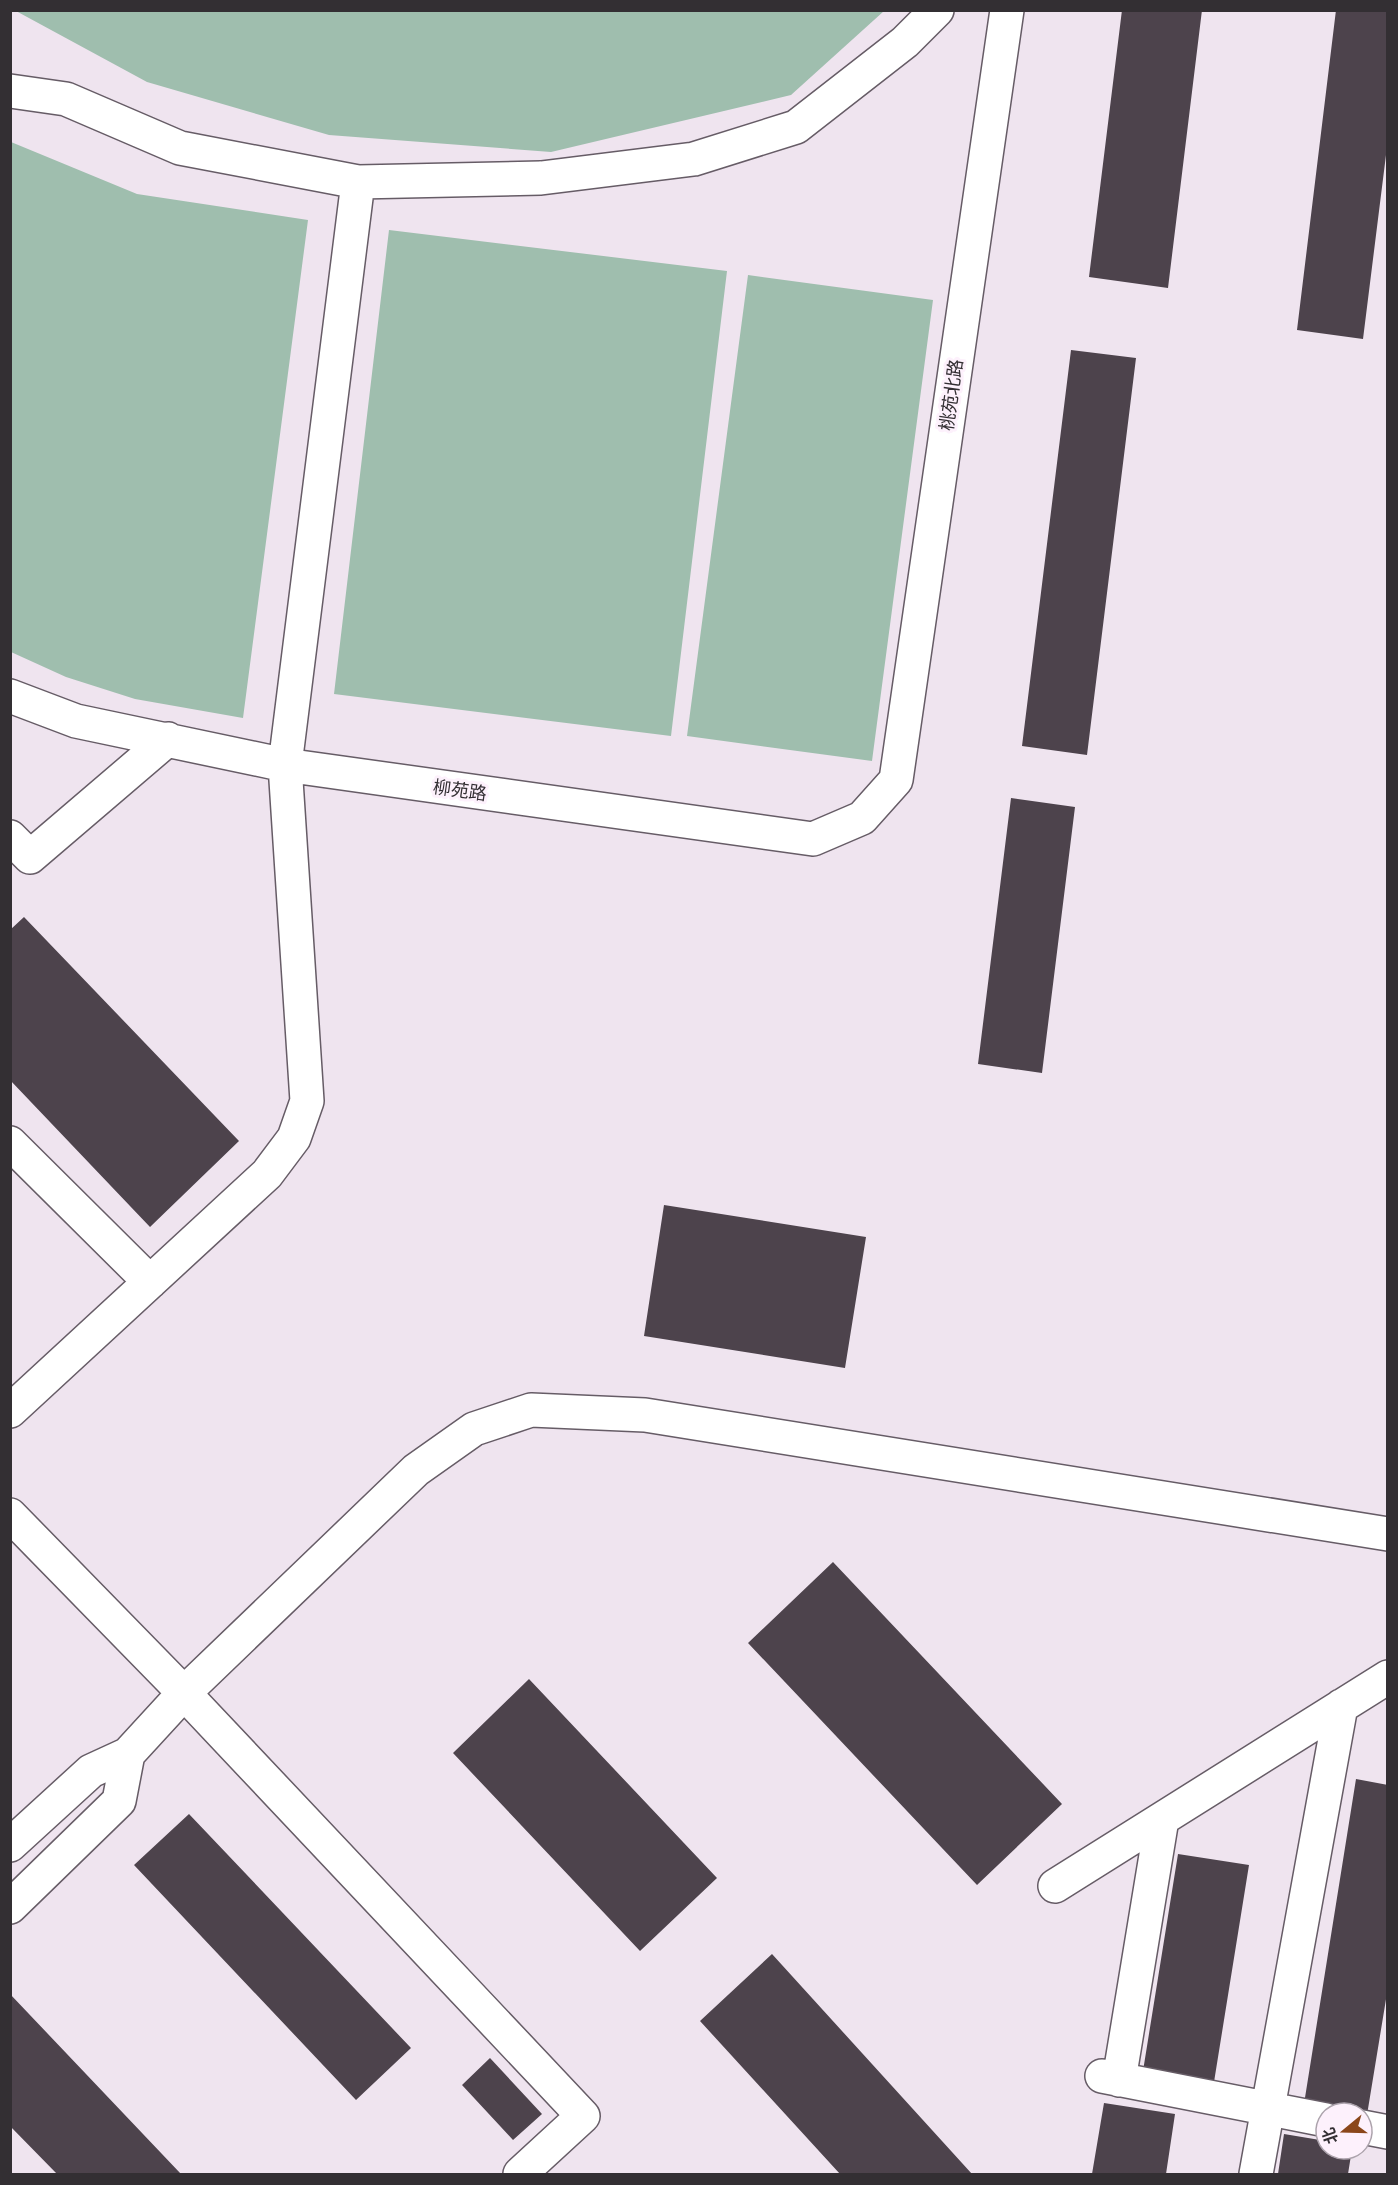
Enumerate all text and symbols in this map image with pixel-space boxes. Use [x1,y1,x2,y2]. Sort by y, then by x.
street label: 桃苑北路 [935,358,967,432]
street label: 柳苑路 [432,775,488,805]
north arrow [1314,2101,1374,2161]
text: 北 [1318,2125,1342,2147]

